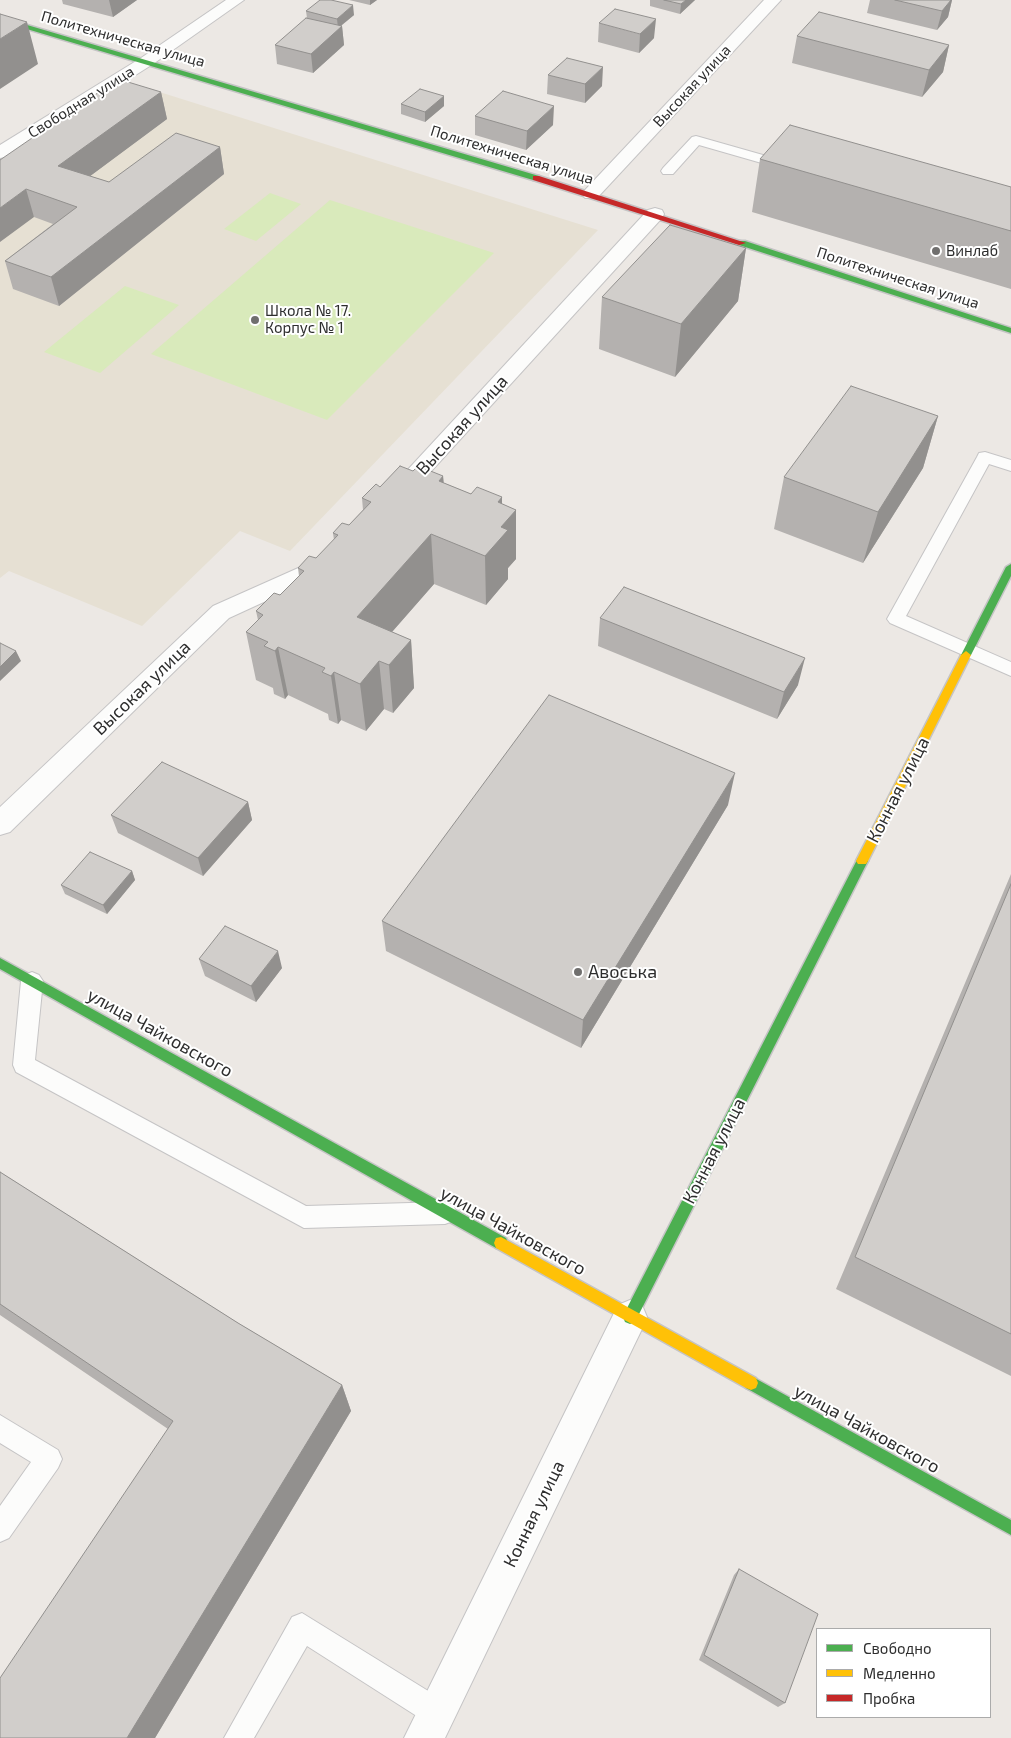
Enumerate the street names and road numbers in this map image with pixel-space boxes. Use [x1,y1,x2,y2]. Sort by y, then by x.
street label: Политехническая улица [39,7,207,71]
street label: Высокая улица [649,41,735,131]
street label: Свободная улица [25,62,137,142]
street label: Политехническая улица [428,122,596,188]
street label: Политехническая улица [815,243,981,313]
street label: Высокая улица [412,371,512,479]
street label: Высокая улица [89,636,195,740]
street label: Конная улица [862,733,934,847]
street label: улица Чайковского [83,984,237,1082]
street label: Конная улица [678,1094,750,1208]
street label: улица Чайковского [436,1182,590,1280]
street label: улица Чайковского [790,1380,944,1478]
street label: Конная улица [499,1457,569,1571]

